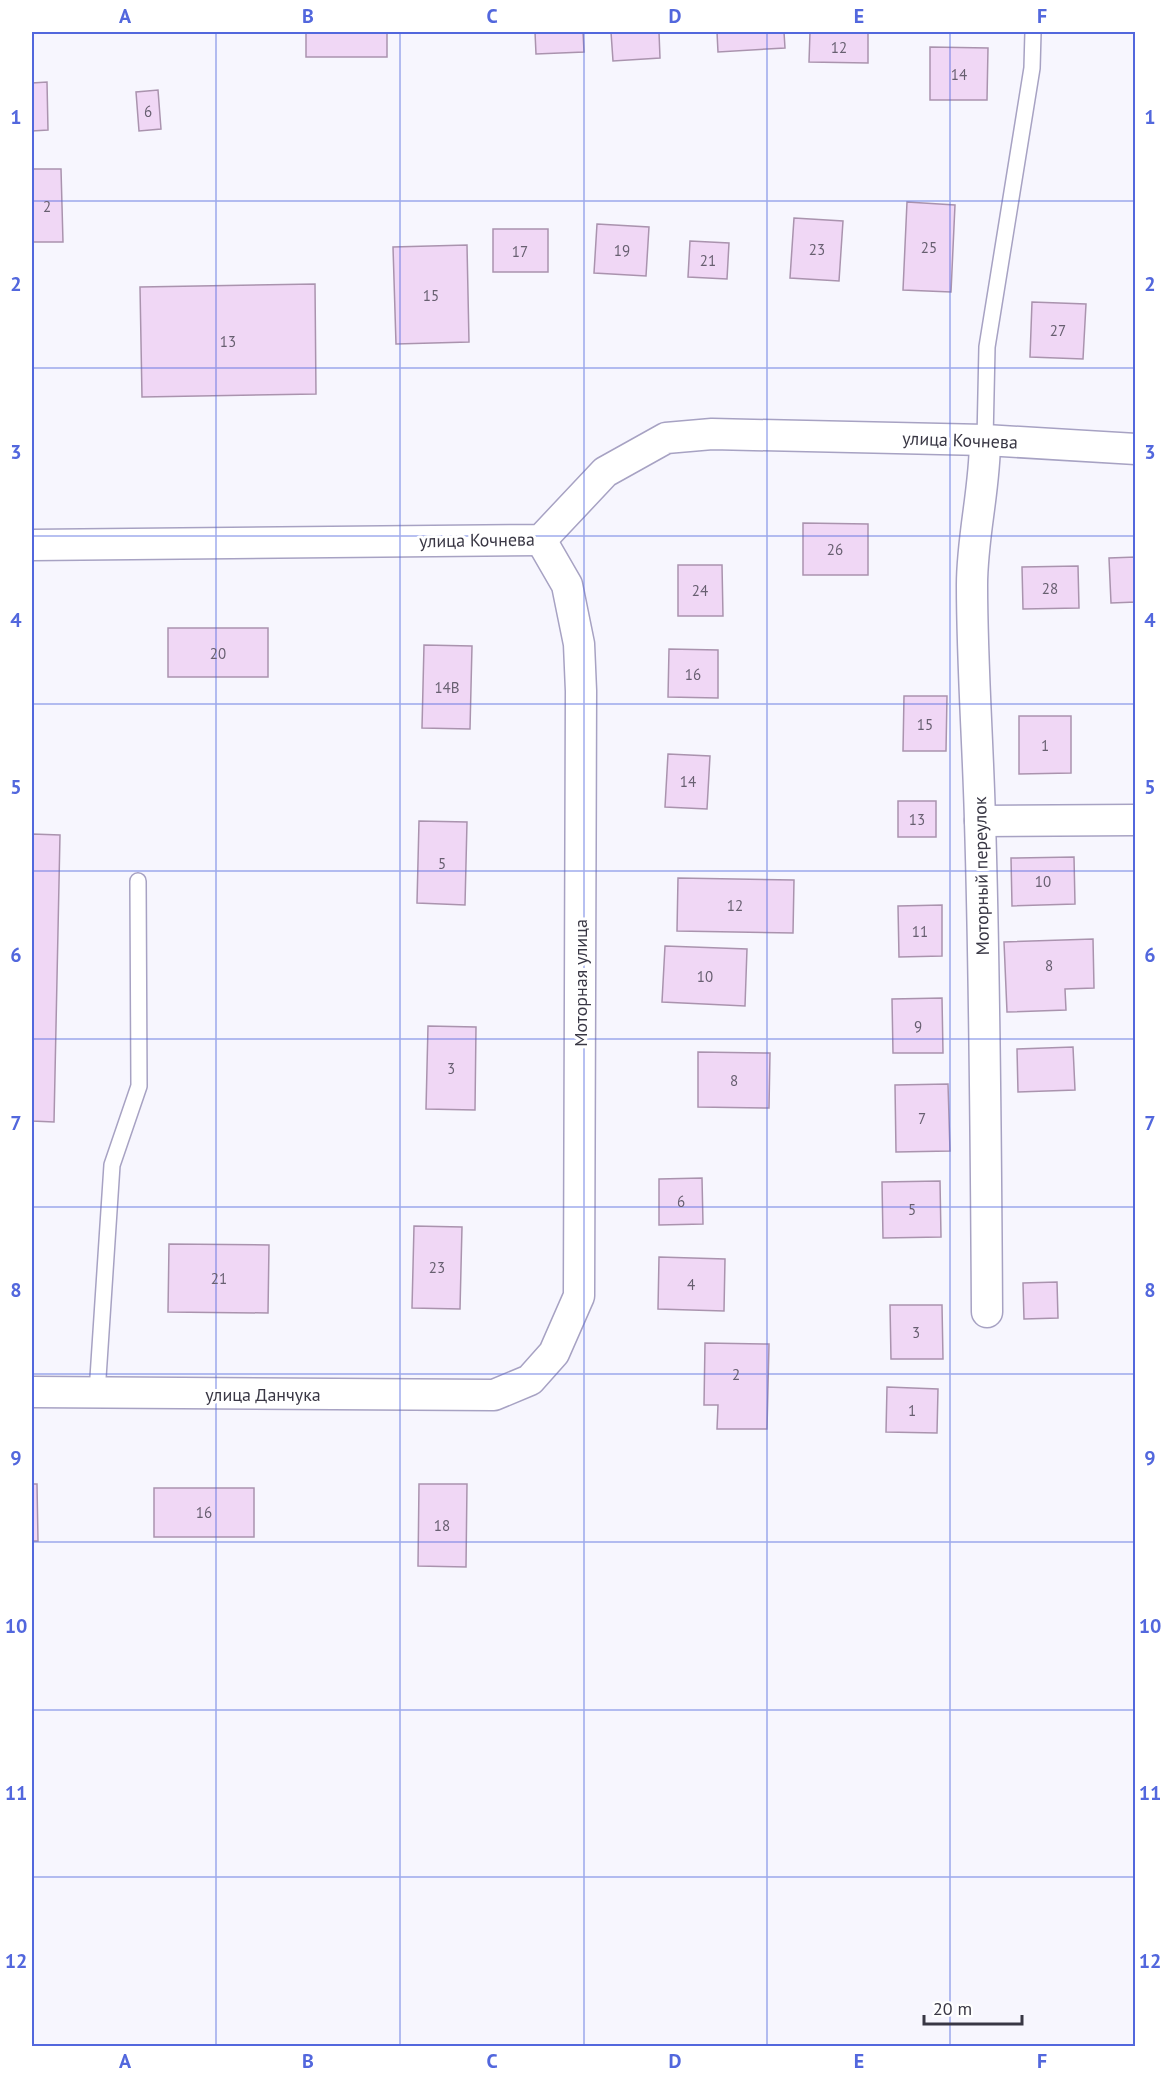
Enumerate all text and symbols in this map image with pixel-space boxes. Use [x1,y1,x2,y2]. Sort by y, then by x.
text: A [119,3,132,29]
text: B [302,3,314,29]
text: C [486,3,498,29]
text: D [669,3,682,29]
text: E [854,3,864,29]
text: F [1037,3,1047,29]
house number: 12 [831,38,847,57]
house number: 14 [951,65,967,84]
house number: 6 [144,102,152,121]
text: 1 [10,104,22,130]
text: 1 [1144,104,1156,130]
house number: 2 [43,197,51,216]
house number: 25 [921,238,937,257]
house number: 23 [809,240,825,259]
house number: 19 [614,241,630,260]
house number: 17 [512,242,528,261]
house number: 21 [700,251,716,270]
text: 2 [10,271,22,297]
text: 2 [1144,271,1156,297]
house number: 15 [423,286,439,305]
house number: 27 [1050,321,1066,340]
house number: 13 [220,332,236,351]
street label: улица Кочнева [902,426,1018,454]
text: 3 [10,439,22,465]
text: 3 [1144,439,1156,465]
street label: улица Кочнева [419,527,535,553]
house number: 26 [827,540,843,559]
house number: 28 [1042,579,1058,598]
house number: 24 [692,581,708,600]
text: 4 [10,607,22,633]
text: 4 [1144,607,1156,633]
house number: 20 [210,644,226,663]
house number: 16 [685,665,701,684]
house number: 14В [434,678,460,697]
house number: 15 [917,715,933,734]
house number: 1 [1041,736,1049,755]
house number: 14 [680,772,696,791]
text: 5 [10,774,22,800]
text: 5 [1144,774,1156,800]
street label: Моторный переулок [968,796,994,956]
house number: 13 [909,810,925,829]
house number: 5 [438,854,446,873]
house number: 10 [1035,872,1051,891]
house number: 12 [727,896,743,915]
street label: Моторная улица [569,919,592,1047]
house number: 11 [912,922,928,941]
text: 6 [10,942,22,968]
text: 6 [1144,942,1156,968]
house number: 8 [1045,956,1053,975]
house number: 10 [697,967,713,986]
house number: 9 [914,1017,922,1036]
house number: 3 [447,1059,455,1078]
house number: 8 [730,1071,738,1090]
house number: 7 [918,1109,926,1128]
text: 7 [10,1110,22,1136]
text: 7 [1144,1110,1156,1136]
house number: 6 [677,1192,685,1211]
house number: 5 [908,1200,916,1219]
house number: 23 [429,1258,445,1277]
house number: 21 [211,1269,227,1288]
house number: 4 [687,1275,695,1294]
text: 8 [10,1277,22,1303]
text: 8 [1144,1277,1156,1303]
house number: 3 [912,1323,920,1342]
house number: 2 [732,1365,740,1384]
street label: улица Данчука [205,1383,321,1406]
house number: 1 [908,1401,916,1420]
text: 9 [10,1445,22,1471]
text: 9 [1144,1445,1156,1471]
house number: 16 [196,1503,212,1522]
house number: 18 [434,1516,450,1535]
text: 10 [5,1613,27,1639]
text: 10 [1139,1613,1161,1639]
text: 11 [5,1780,27,1806]
text: 11 [1139,1780,1161,1806]
text: 12 [5,1948,27,1974]
text: 12 [1139,1948,1161,1974]
scale bar [924,1988,1022,2026]
text: 20 m [933,1997,972,2020]
text: A [119,2048,132,2074]
text: B [302,2048,314,2074]
text: C [486,2048,498,2074]
text: D [669,2048,682,2074]
text: E [854,2048,864,2074]
text: F [1037,2048,1047,2074]

